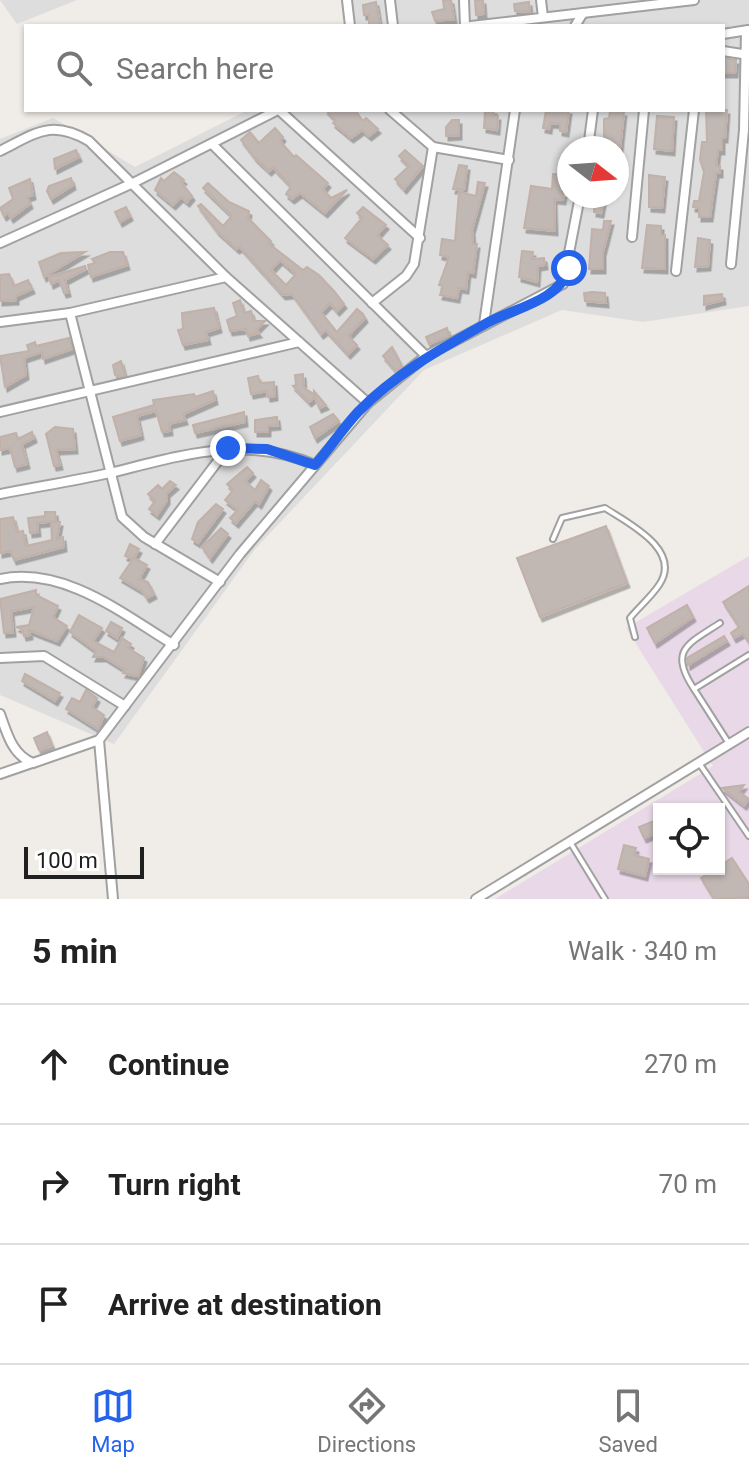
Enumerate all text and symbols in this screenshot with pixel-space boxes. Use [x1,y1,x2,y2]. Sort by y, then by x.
search box [24,24,725,112]
icon: search [52,46,96,90]
text: Search here [116,51,274,86]
north arrow [557,136,629,208]
route start [551,250,587,286]
route end [210,430,246,466]
map controls [653,803,725,875]
button: locate [653,803,725,875]
scale bar [24,843,144,879]
text: 100 m [36,848,98,873]
text: 5 min [32,931,117,971]
text: Walk · 340 m [568,936,717,966]
icon: ahead [32,1042,76,1086]
text: Continue [108,1047,229,1082]
text: 270 m [644,1049,717,1079]
icon: right [32,1162,76,1206]
text: Turn right [108,1167,241,1202]
text: 70 m [659,1169,717,1199]
icon: arrive [32,1282,76,1326]
text: Arrive at destination [108,1287,382,1322]
tab: Map [91,1384,135,1457]
tab: Directions [317,1384,416,1457]
tab: Saved [598,1384,658,1457]

